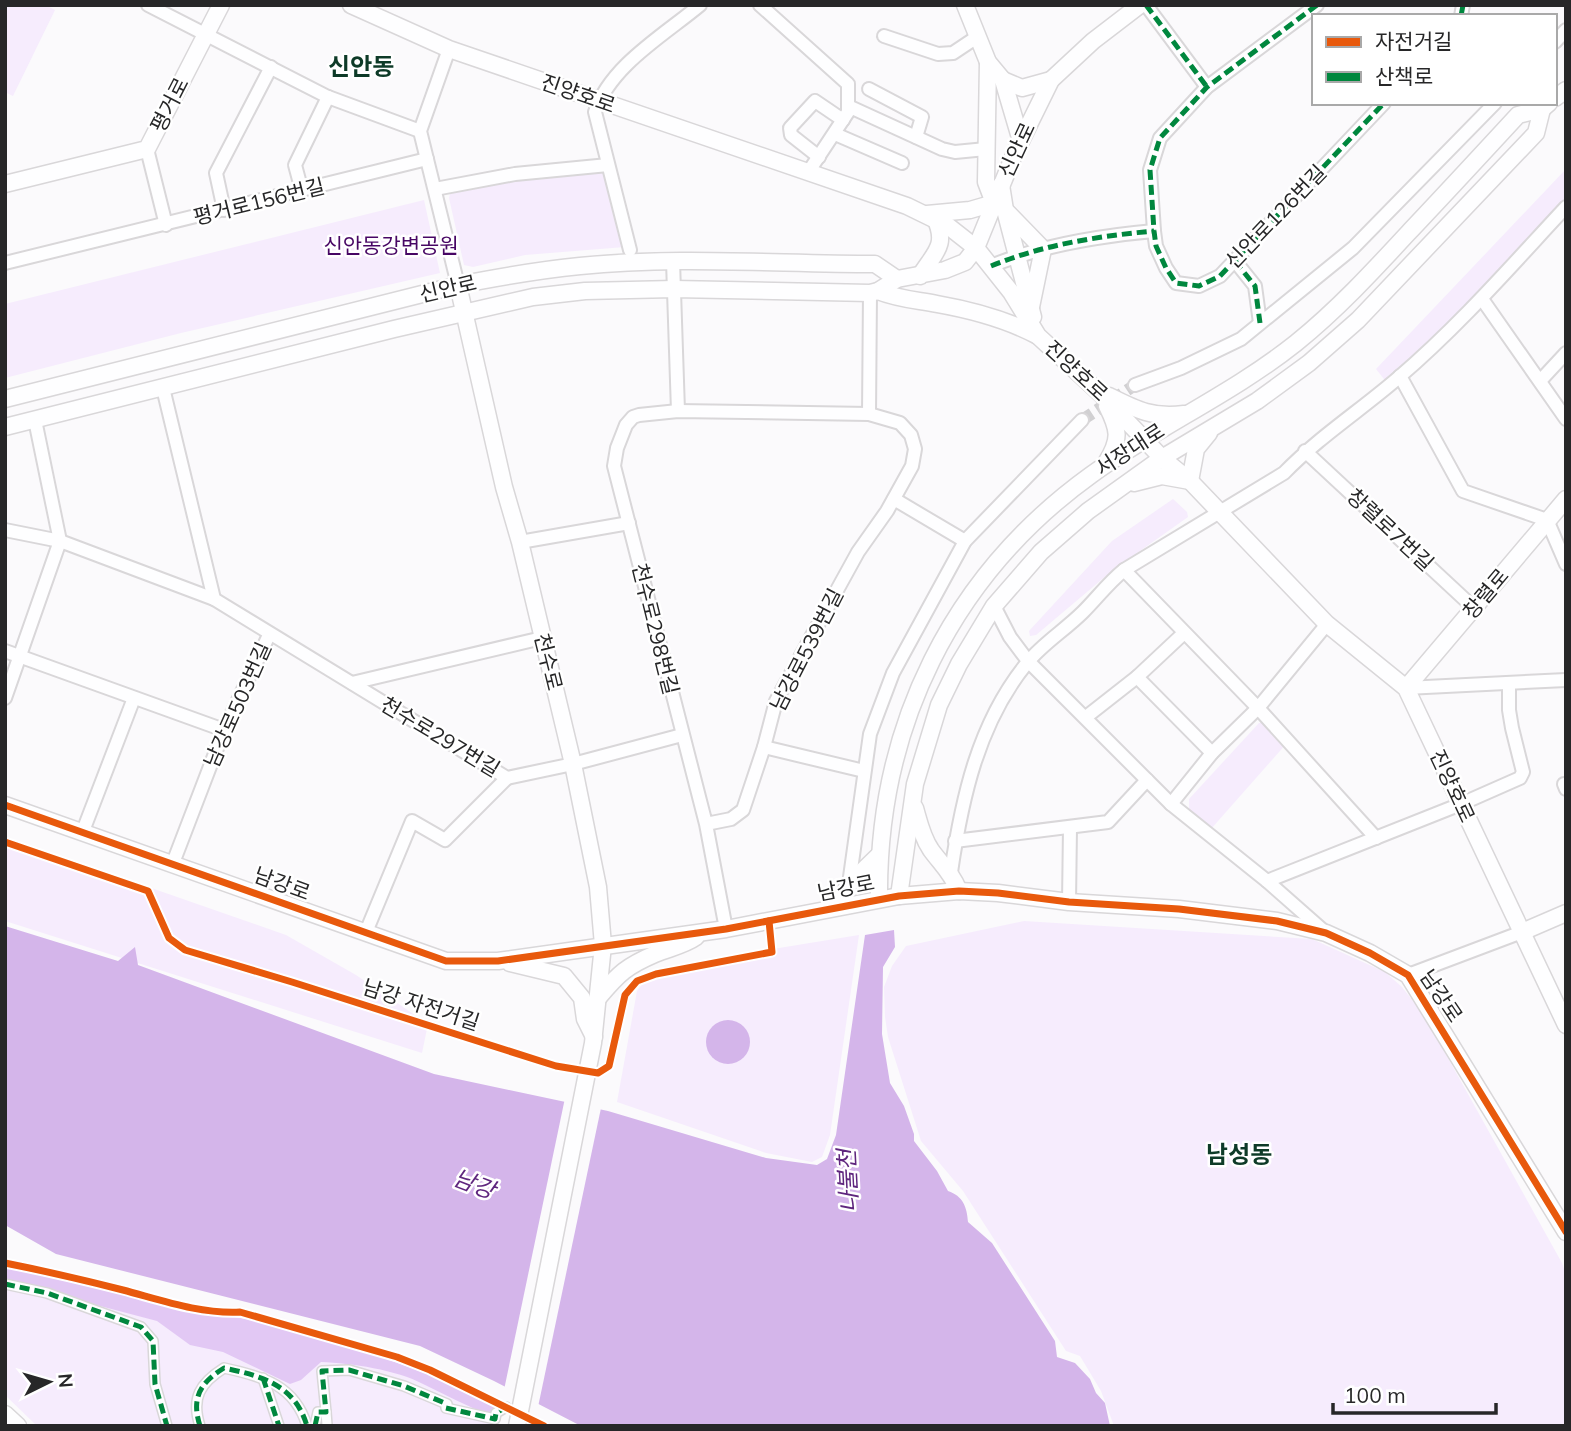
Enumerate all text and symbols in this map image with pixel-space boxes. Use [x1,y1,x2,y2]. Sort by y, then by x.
legend [1312,14,1557,105]
text: 자전거길 [1375,28,1452,54]
district label: 신안동 [328,51,394,81]
text: 산책로 [1375,63,1433,89]
street label: 진양호로 [538,68,619,118]
street label: 평거로 [144,73,194,136]
street label: 신안로 [992,118,1040,181]
street label: 신안로126번길 [1219,159,1331,274]
street label: 평거로156번길 [190,172,327,230]
park label: 신안동강변공원 [323,232,459,258]
street label: 신안로 [417,269,479,307]
street label: 진양호로 [1040,334,1114,406]
street label: 서장대로 [1090,417,1169,481]
street label: 창렬로7번길 [1342,483,1439,576]
street label: 천수로298번길 [627,560,685,697]
street label: 창렬로 [1457,563,1514,624]
street label: 남강로539번길 [764,584,848,715]
street label: 천수로 [529,630,569,693]
street label: 남강로503번길 [198,638,276,771]
street label: 천수로297번길 [376,690,505,782]
street label: 진양호로 [1425,745,1481,826]
street label: 남강로 [251,861,314,905]
street label: 남강로 [815,869,877,905]
street label: 남강로 [1415,964,1469,1027]
street label: 남강 자전거길 [360,973,483,1035]
district label: 남성동 [1206,1139,1272,1169]
water label: 나불천 [831,1146,864,1213]
water label: 남강 [449,1162,502,1206]
north arrow [14,1347,84,1417]
text: N [53,1372,79,1389]
scale bar [1333,1372,1496,1416]
text: 100 m [1344,1382,1406,1408]

